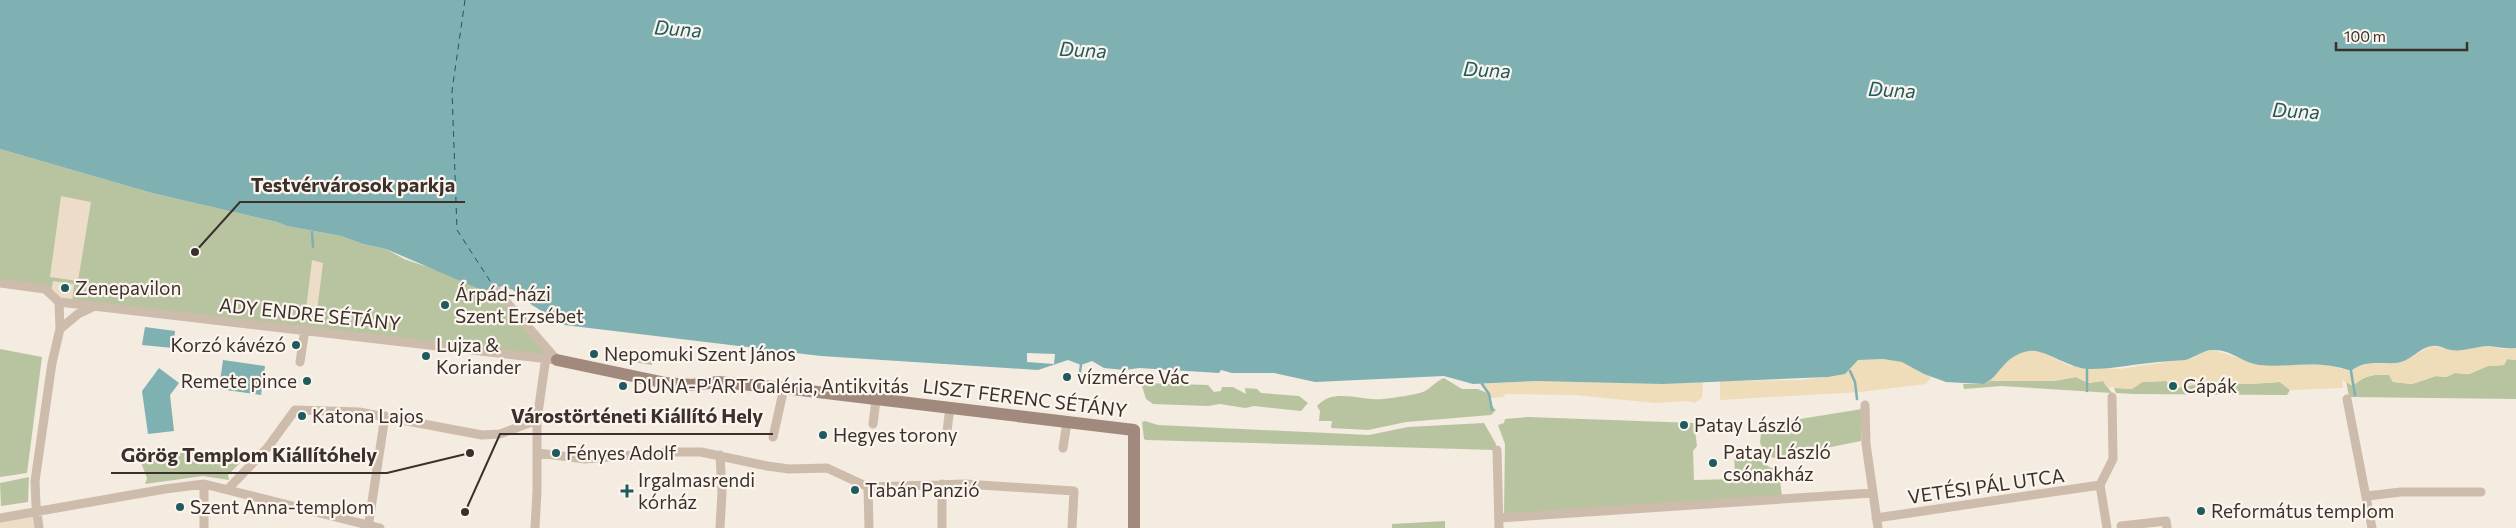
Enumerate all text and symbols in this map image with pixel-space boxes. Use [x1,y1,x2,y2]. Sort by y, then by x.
water label: Duna [653,14,703,42]
scale bar [2336,20,2467,52]
text: 100 m [2344,27,2386,45]
water label: Duna [1059,36,1108,62]
water label: Duna [1463,56,1512,82]
water label: Duna [1868,76,1917,102]
water label: Duna [2272,97,2321,123]
callout: Testvérvárosok parkja [240,167,465,202]
text: Testvérvárosok parkja [251,172,455,196]
place label: Zenepavilon [75,276,181,299]
marker: Zenepavilon [59,282,71,294]
place label: Árpád-házi Szent Erzsébet [455,282,584,327]
street label: ADY ENDRE SÉTÁNY [218,293,402,334]
marker: Árpád-házi Szent Erzsébet [439,299,451,311]
place label: Korzó kávézó [170,333,286,356]
place label: Lujza & Koriander [436,333,522,378]
marker: Korzó kávézó [290,339,302,351]
place label: Nepomuki Szent János [604,342,796,365]
marker: Nepomuki Szent János [588,348,600,360]
marker: Lujza & Koriander [420,350,432,362]
place label: vízmérce Vác [1077,365,1189,388]
place label: Remete pince [181,369,297,392]
marker: vízmérce Vác [1061,371,1073,383]
place label: DUNA-P'ART Galéria, Antikvitás [633,374,909,397]
street label: LISZT FERENC SÉTÁNY [922,374,1129,421]
place label: Cápák [2183,374,2237,397]
marker: Remete pince [301,375,313,387]
marker: DUNA-P'ART Galéria, Antikvitás [617,380,629,392]
marker: Cápák [2167,380,2179,392]
callout: Várostörténeti Kiállító Hely [500,399,773,434]
text: Várostörténeti Kiállító Hely [511,403,763,427]
place label: Katona Lajos [312,404,424,427]
marker: Katona Lajos [296,410,308,422]
place label: Patay László [1694,413,1802,436]
marker: Patay László [1678,419,1690,431]
place label: Hegyes torony [833,423,958,446]
marker: Hegyes torony [817,429,829,441]
callout: Görög Templom Kiállítóhely [111,438,387,473]
place label: Patay László csónakház [1723,440,1831,485]
place label: Fényes Adolf [566,441,677,464]
text: Görög Templom Kiállítóhely [121,442,377,466]
marker: Fényes Adolf [550,447,562,459]
marker: Patay László csónakház [1707,457,1719,469]
street label: VETÉSI PÁL UTCA [1906,463,2066,508]
place label: Irgalmasrendi kórház [638,468,755,513]
place label: Tabán Panzió [865,478,980,501]
marker: Irgalmasrendi kórház [620,484,634,498]
marker: Tabán Panzió [849,484,861,496]
place label: Szent Anna-templom [190,495,374,518]
place label: Református templom [2211,499,2394,522]
marker: Szent Anna-templom [174,501,186,513]
marker: Református templom [2195,505,2207,517]

